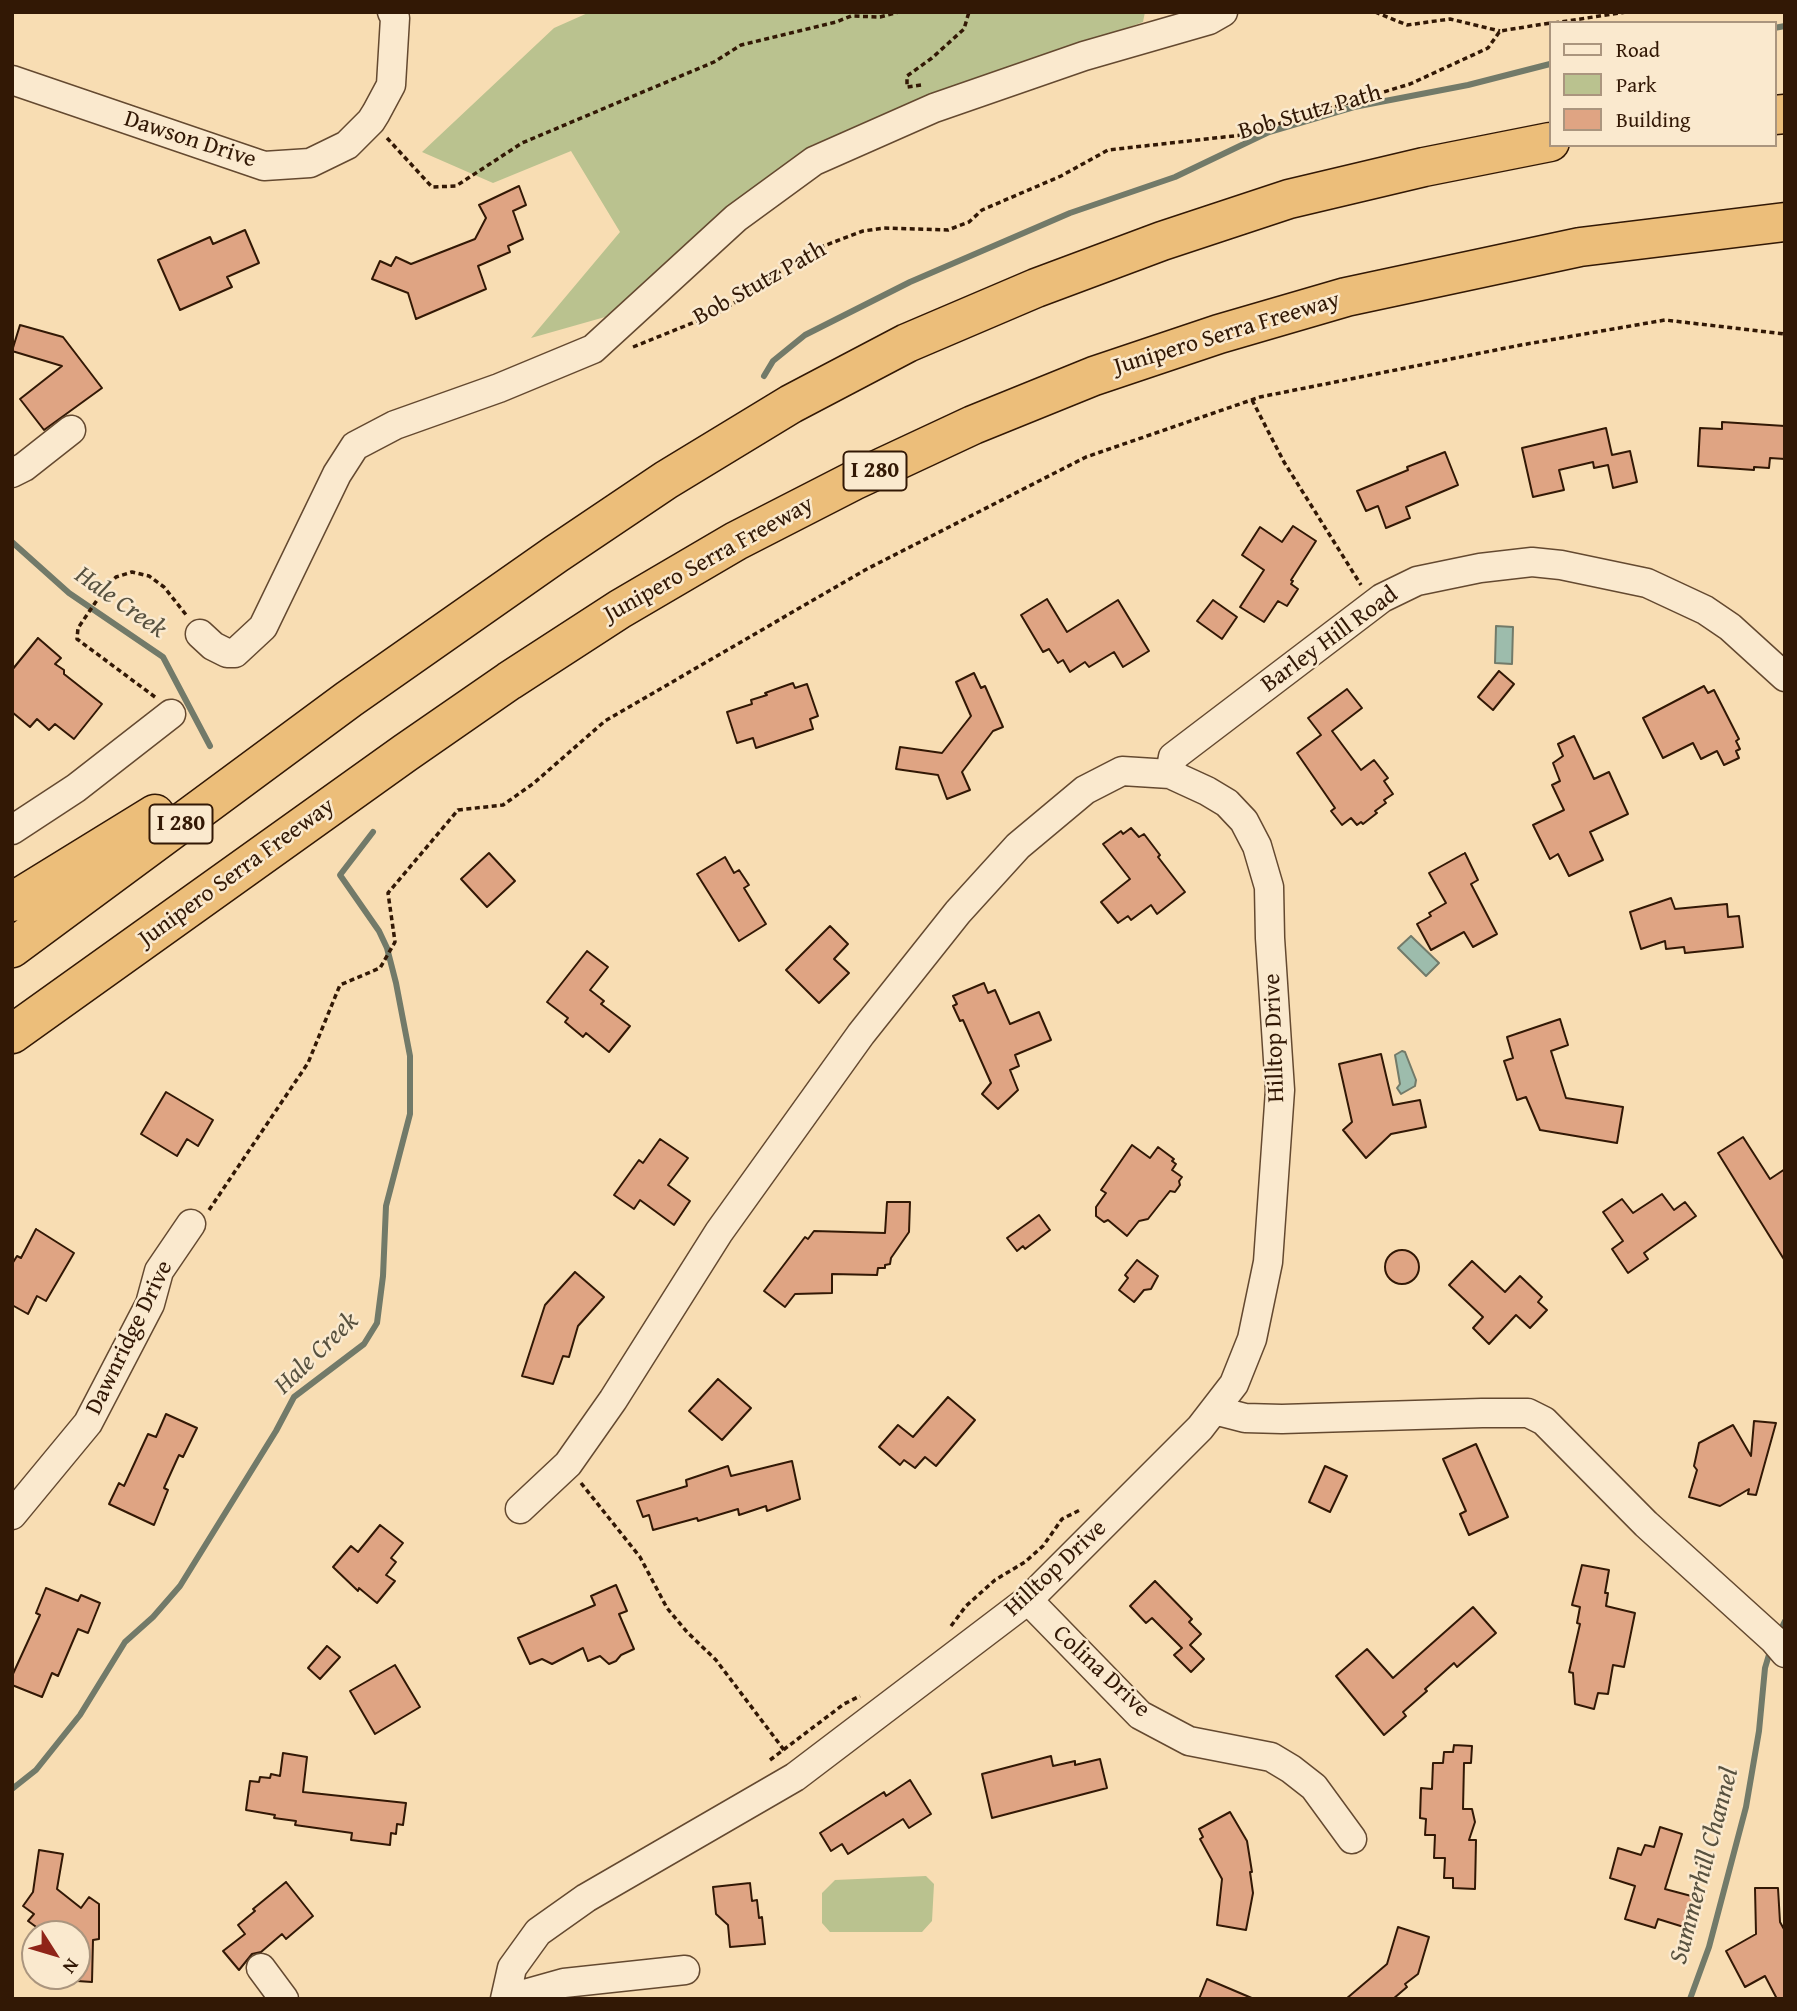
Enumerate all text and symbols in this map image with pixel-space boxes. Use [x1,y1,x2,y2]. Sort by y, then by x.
legend [1548,21,1776,147]
text: Road [1616,34,1660,65]
text: Park [1616,69,1657,100]
street label: Bob Stutz Path [1235,79,1385,147]
text: Building [1616,104,1690,135]
street label: Dawson Drive [120,105,260,175]
street label: Bob Stutz Path [689,236,831,332]
street label: Junipero Serra Freeway [1110,286,1344,382]
road number: I 280 [844,452,906,491]
street label: Junipero Serra Freeway [599,490,819,630]
water label: Hale Creek [68,560,172,646]
street label: Barley Hill Road [1256,581,1404,699]
street label: Junipero Serra Freeway [134,792,340,954]
road number: I 280 [150,804,212,844]
street label: Hilltop Drive [1258,973,1292,1103]
street label: Dawnridge Drive [80,1256,180,1420]
water label: Hale Creek [269,1306,365,1402]
street label: Hilltop Drive [999,1514,1113,1624]
street label: Colina Drive [1046,1620,1156,1724]
water label: Summerhill Channel [1664,1764,1746,1968]
north arrow [21,1920,91,1990]
text: N [56,1953,86,1980]

